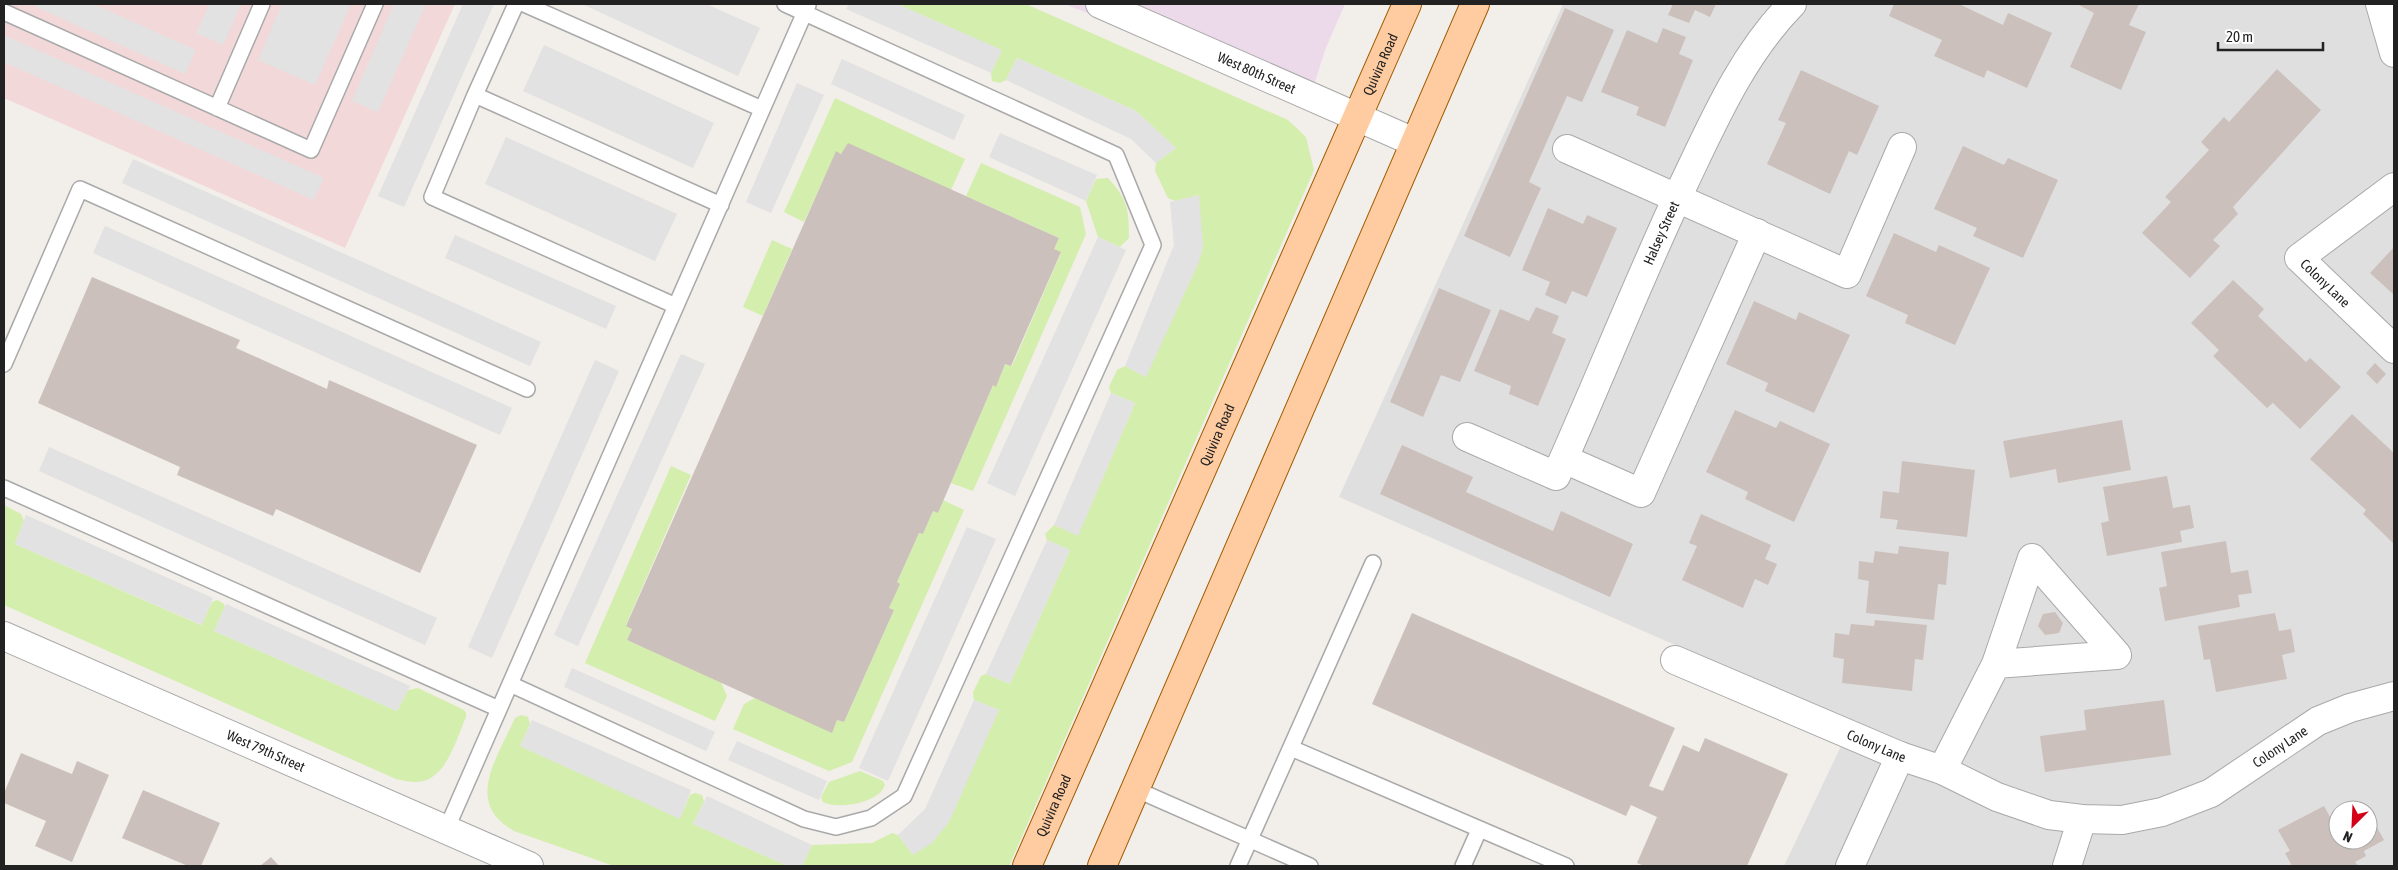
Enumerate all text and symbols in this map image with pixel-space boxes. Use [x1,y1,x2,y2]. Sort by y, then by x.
scale bar [2218,20,2323,52]
text: 20 m [2226,28,2253,45]
street label: Quivira Road [1360,31,1401,98]
street label: West 80th Street [1215,49,1298,97]
street label: Halsey Street [1640,199,1682,267]
street label: Colony Lane [2297,256,2353,311]
street label: Quivira Road [1196,401,1238,469]
street label: Colony Lane [2250,722,2310,771]
street label: Colony Lane [1844,726,1908,765]
street label: West 79th Street [224,727,308,775]
street label: Quivira Road [1033,772,1074,839]
north arrow [2328,800,2378,850]
text: N [2341,828,2355,846]

